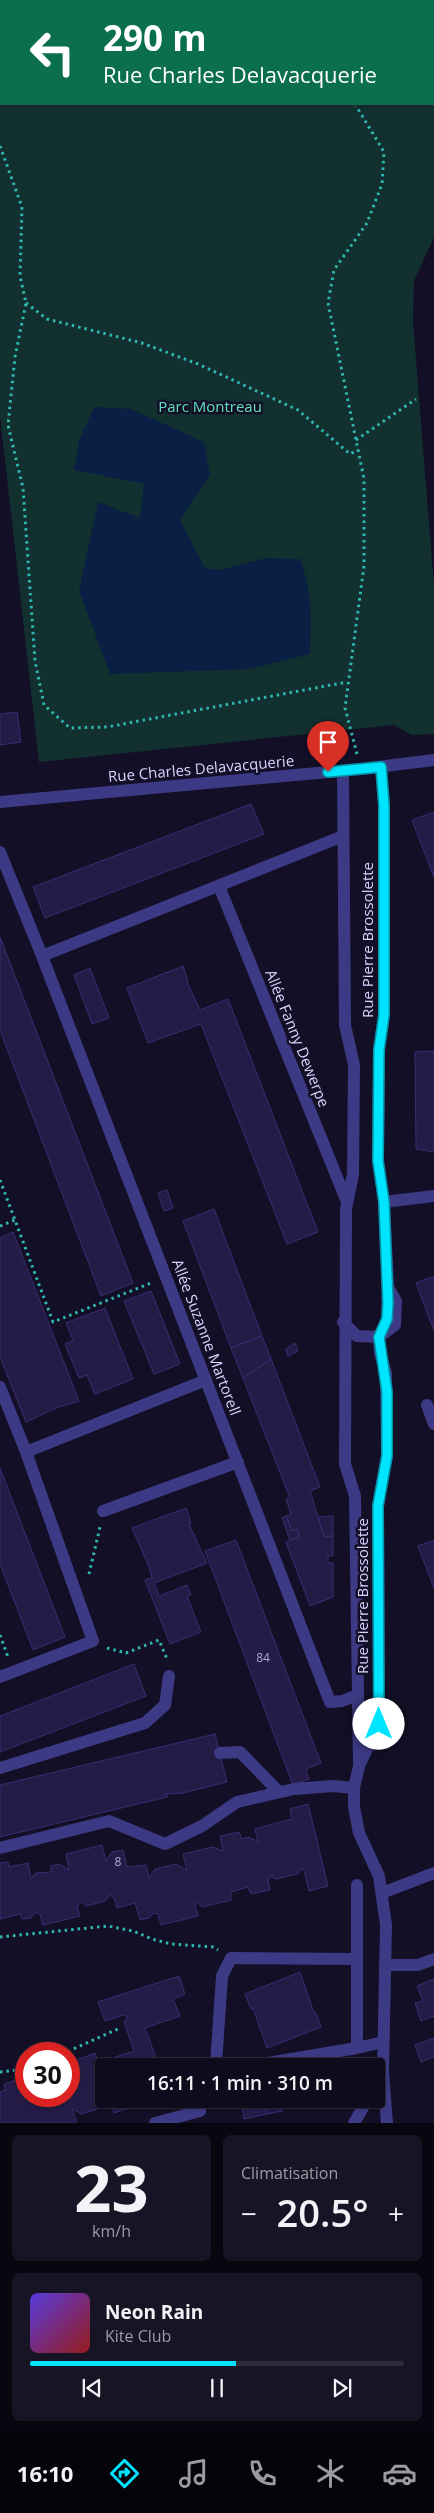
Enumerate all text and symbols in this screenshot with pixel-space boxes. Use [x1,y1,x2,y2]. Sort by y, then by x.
text: 290 m [103,14,207,61]
icon: left [20,20,85,85]
text: Rue Charles Delavacquerie [103,59,377,89]
park label: Parc Montreau [158,396,262,416]
pin [307,721,349,772]
icon: arrive [314,728,342,756]
street label: Rue Charles Delavacquerie [107,750,295,786]
street label: Rue Pierre Brossolette [357,862,377,1018]
street label: Allée Fanny Dewerpe [261,966,335,1110]
street label: Allée Suzanne Martorell [168,1256,246,1418]
street label: Rue Pierre Brossolette [352,1518,372,1674]
house number: 84 [256,1649,270,1666]
position arrow [352,1697,404,1749]
house number: 8 [115,1853,122,1870]
speed limit sign: 30 [15,2042,80,2107]
text: 16:11 · 1 min · 310 m [147,2070,333,2096]
text: 23 [74,2143,149,2231]
text: Climatisation [241,2162,338,2184]
text: 20.5° [277,2186,368,2238]
text: − [241,2194,257,2232]
text: + [388,2194,404,2232]
text: km/h [92,2220,131,2242]
text: Neon Rain [105,2299,203,2325]
text: Kite Club [105,2325,171,2347]
icon: previous [78,2374,106,2402]
icon: pause [203,2374,231,2402]
icon: next [328,2374,356,2402]
icon: directions [107,2456,142,2491]
icon: music [176,2456,211,2491]
icon: phone [245,2456,280,2491]
icon: climate [313,2456,348,2491]
icon: car [382,2456,417,2491]
text: 16:10 [17,2458,73,2488]

